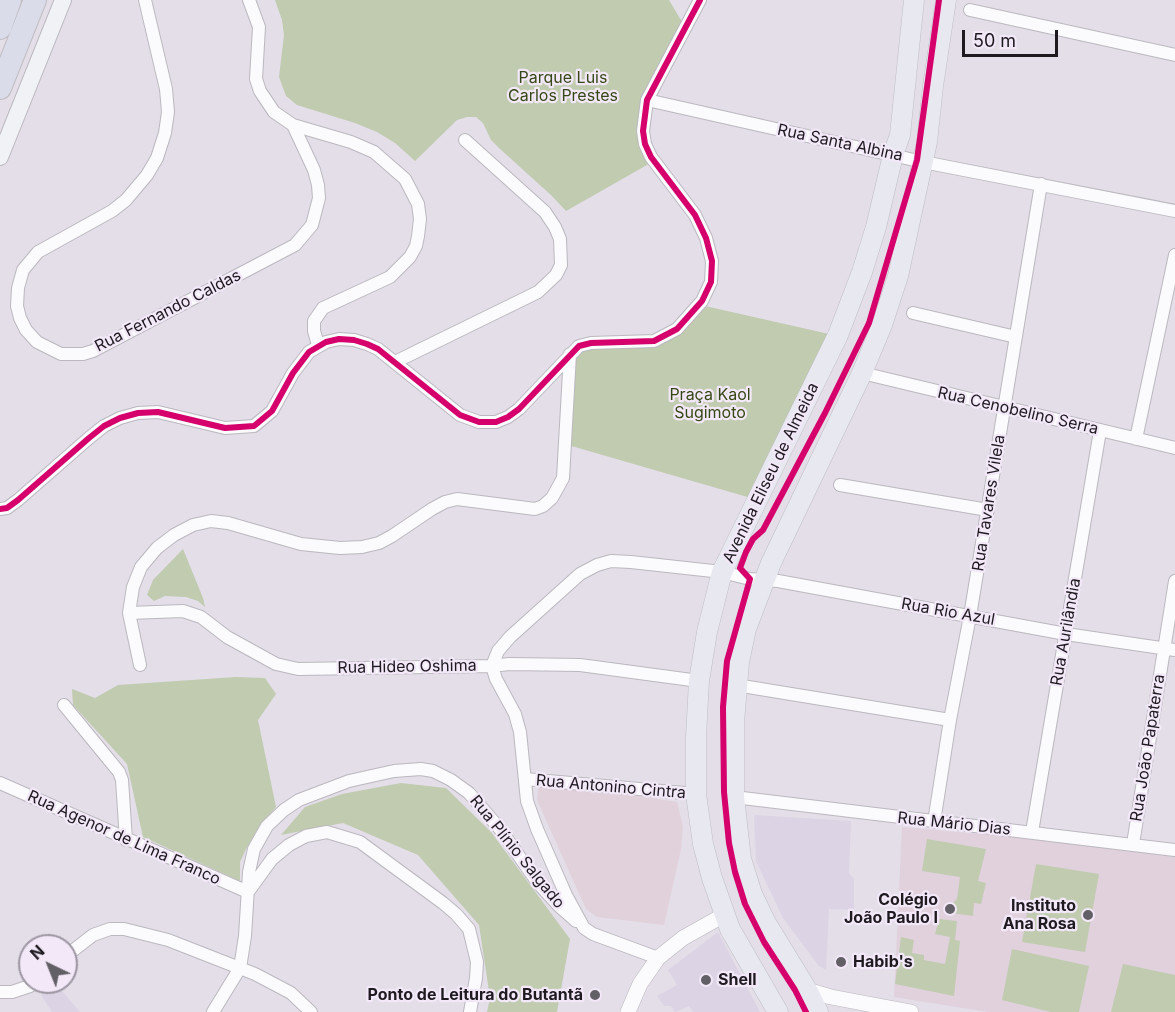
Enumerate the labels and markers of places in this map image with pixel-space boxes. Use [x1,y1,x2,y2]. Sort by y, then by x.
place label: Colégio João Paulo I [844,890,938,928]
place label: Instituto Ana Rosa [1003,896,1076,934]
marker: Colégio João Paulo I [943,902,957,916]
marker: Instituto Ana Rosa [1081,908,1095,922]
place label: Habib's [853,952,913,972]
marker: Habib's [834,955,848,969]
place label: Shell [718,970,757,990]
marker: Shell [699,973,713,987]
place label: Ponto de Leitura do Butantã [368,985,583,1005]
marker: Ponto de Leitura do Butantã [588,988,602,1002]

